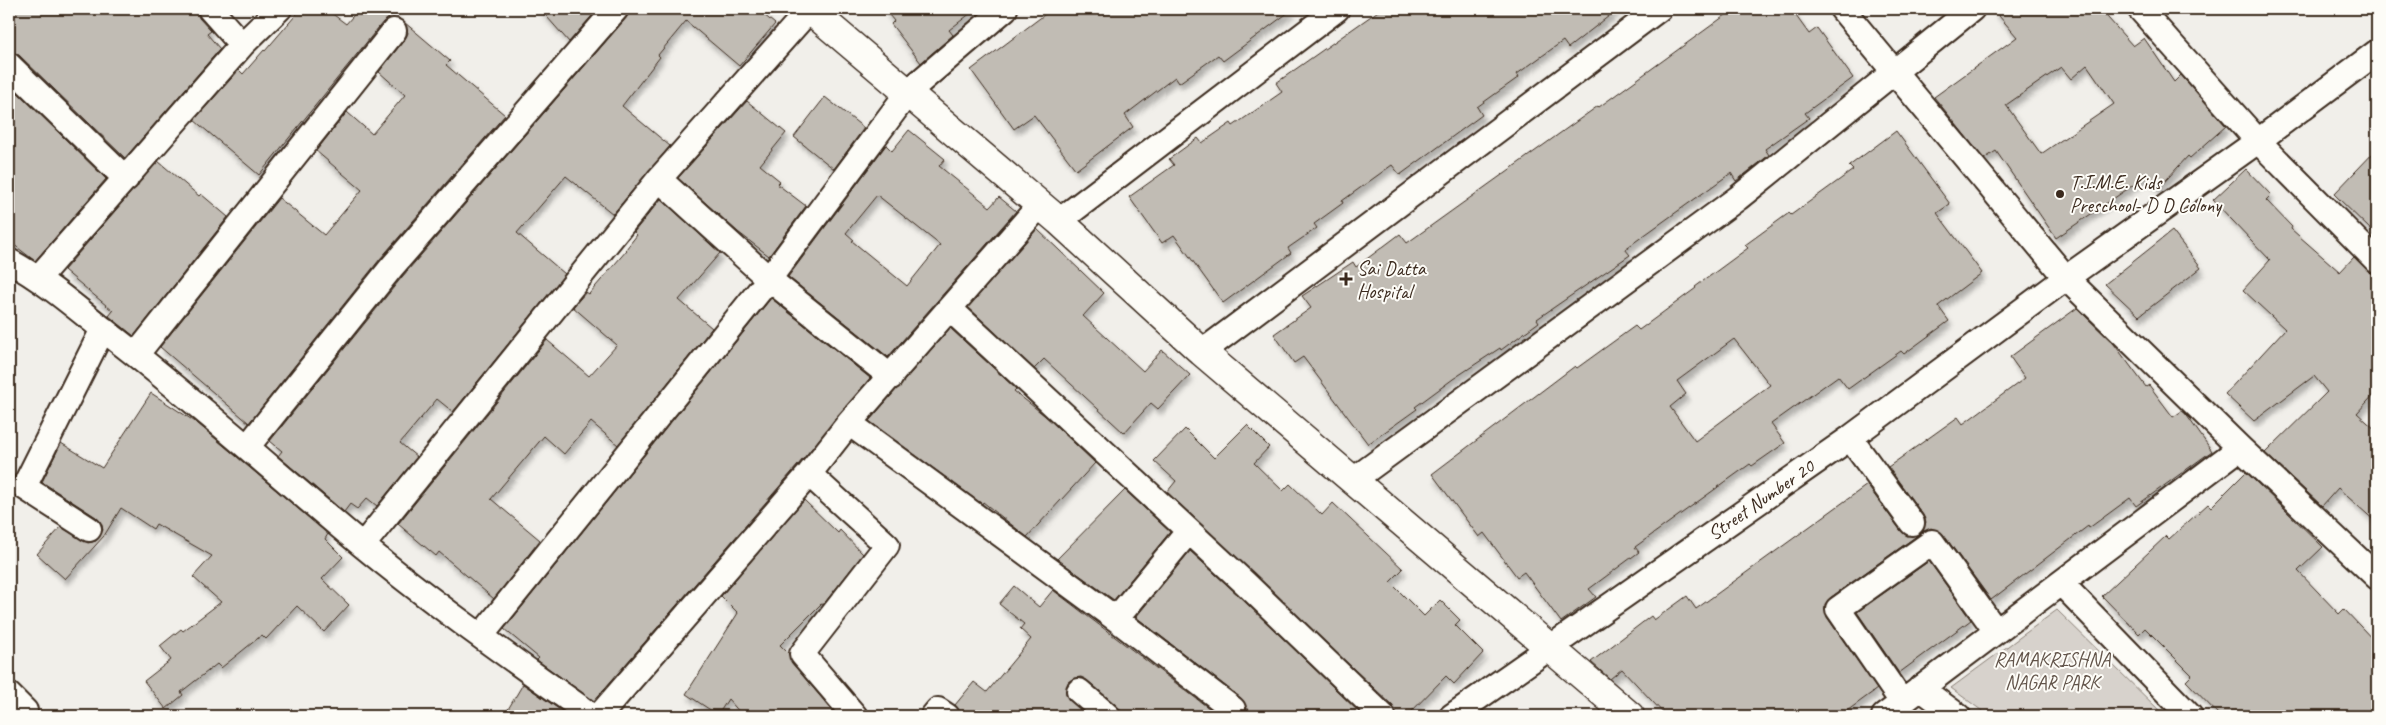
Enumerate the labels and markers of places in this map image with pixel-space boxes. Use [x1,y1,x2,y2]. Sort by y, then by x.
place label: T.I.M.E. Kids Preschool- D D Colony [2070,170,2223,218]
marker: T.I.M.E. Kids Preschool- D D Colony [2054,188,2066,200]
place label: Sai Datta Hospital [1357,256,1427,304]
marker: Sai Datta Hospital [1339,272,1353,286]

